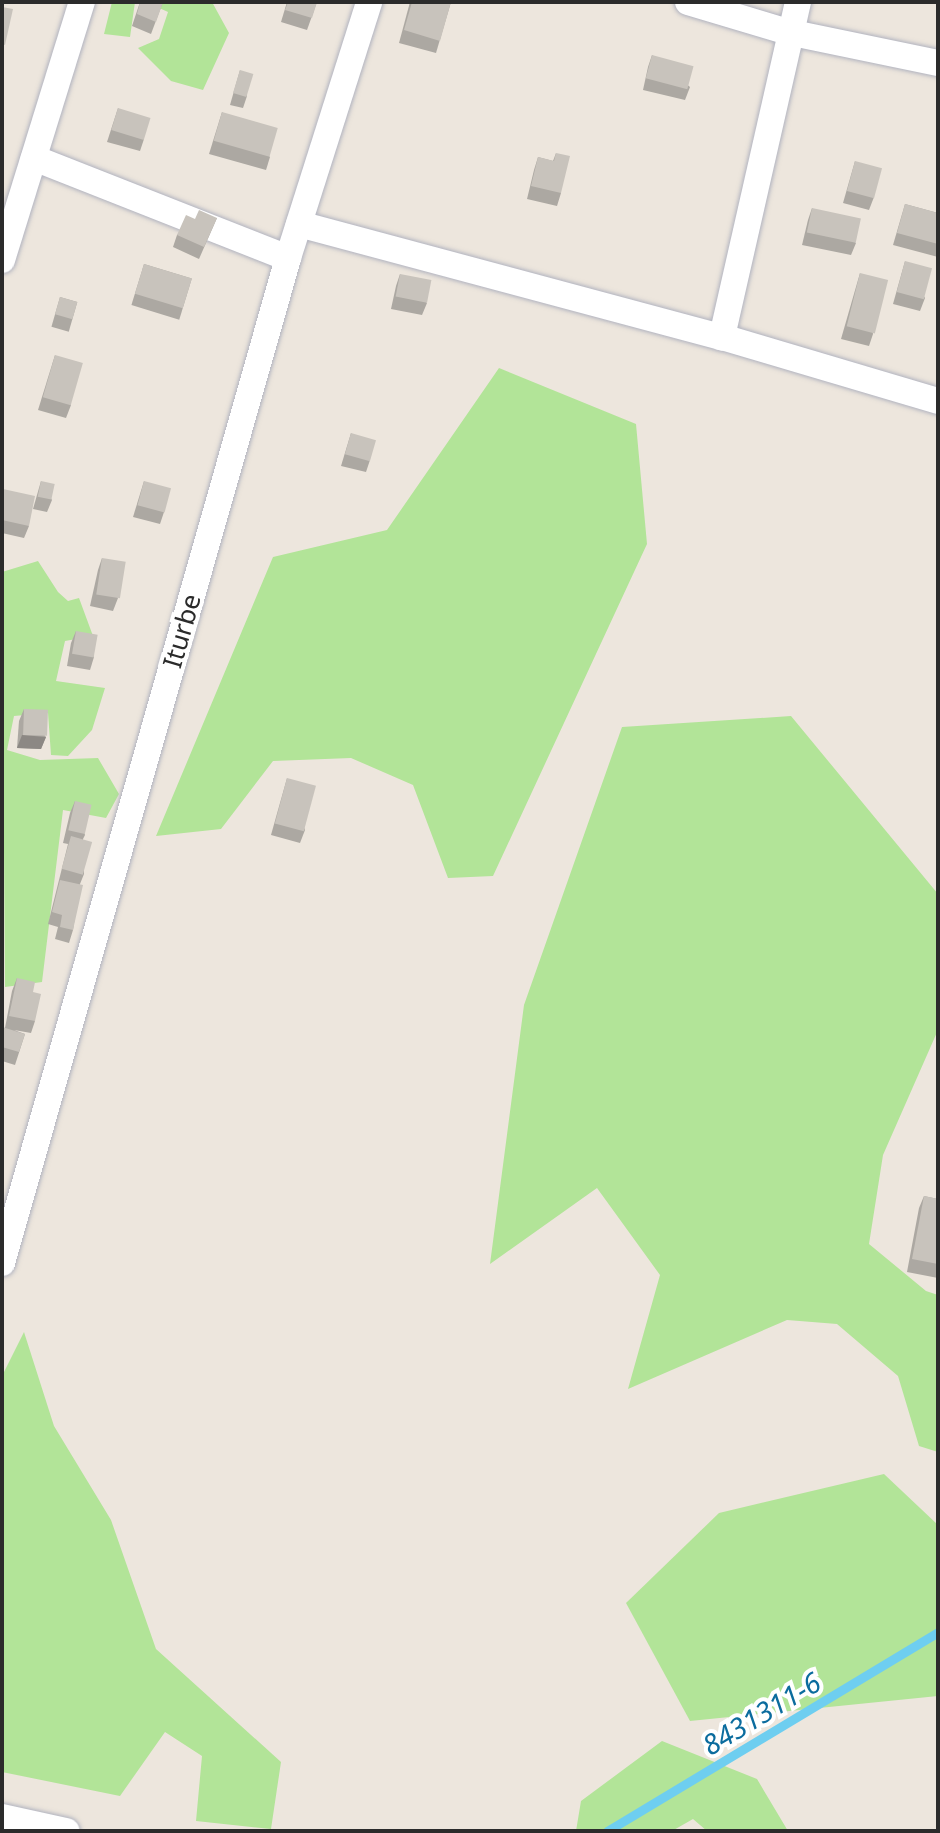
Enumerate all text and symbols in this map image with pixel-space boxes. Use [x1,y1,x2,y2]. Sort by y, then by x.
street label: Iturbe [157,590,207,672]
water label: 8431311-6 [696,1665,826,1761]

